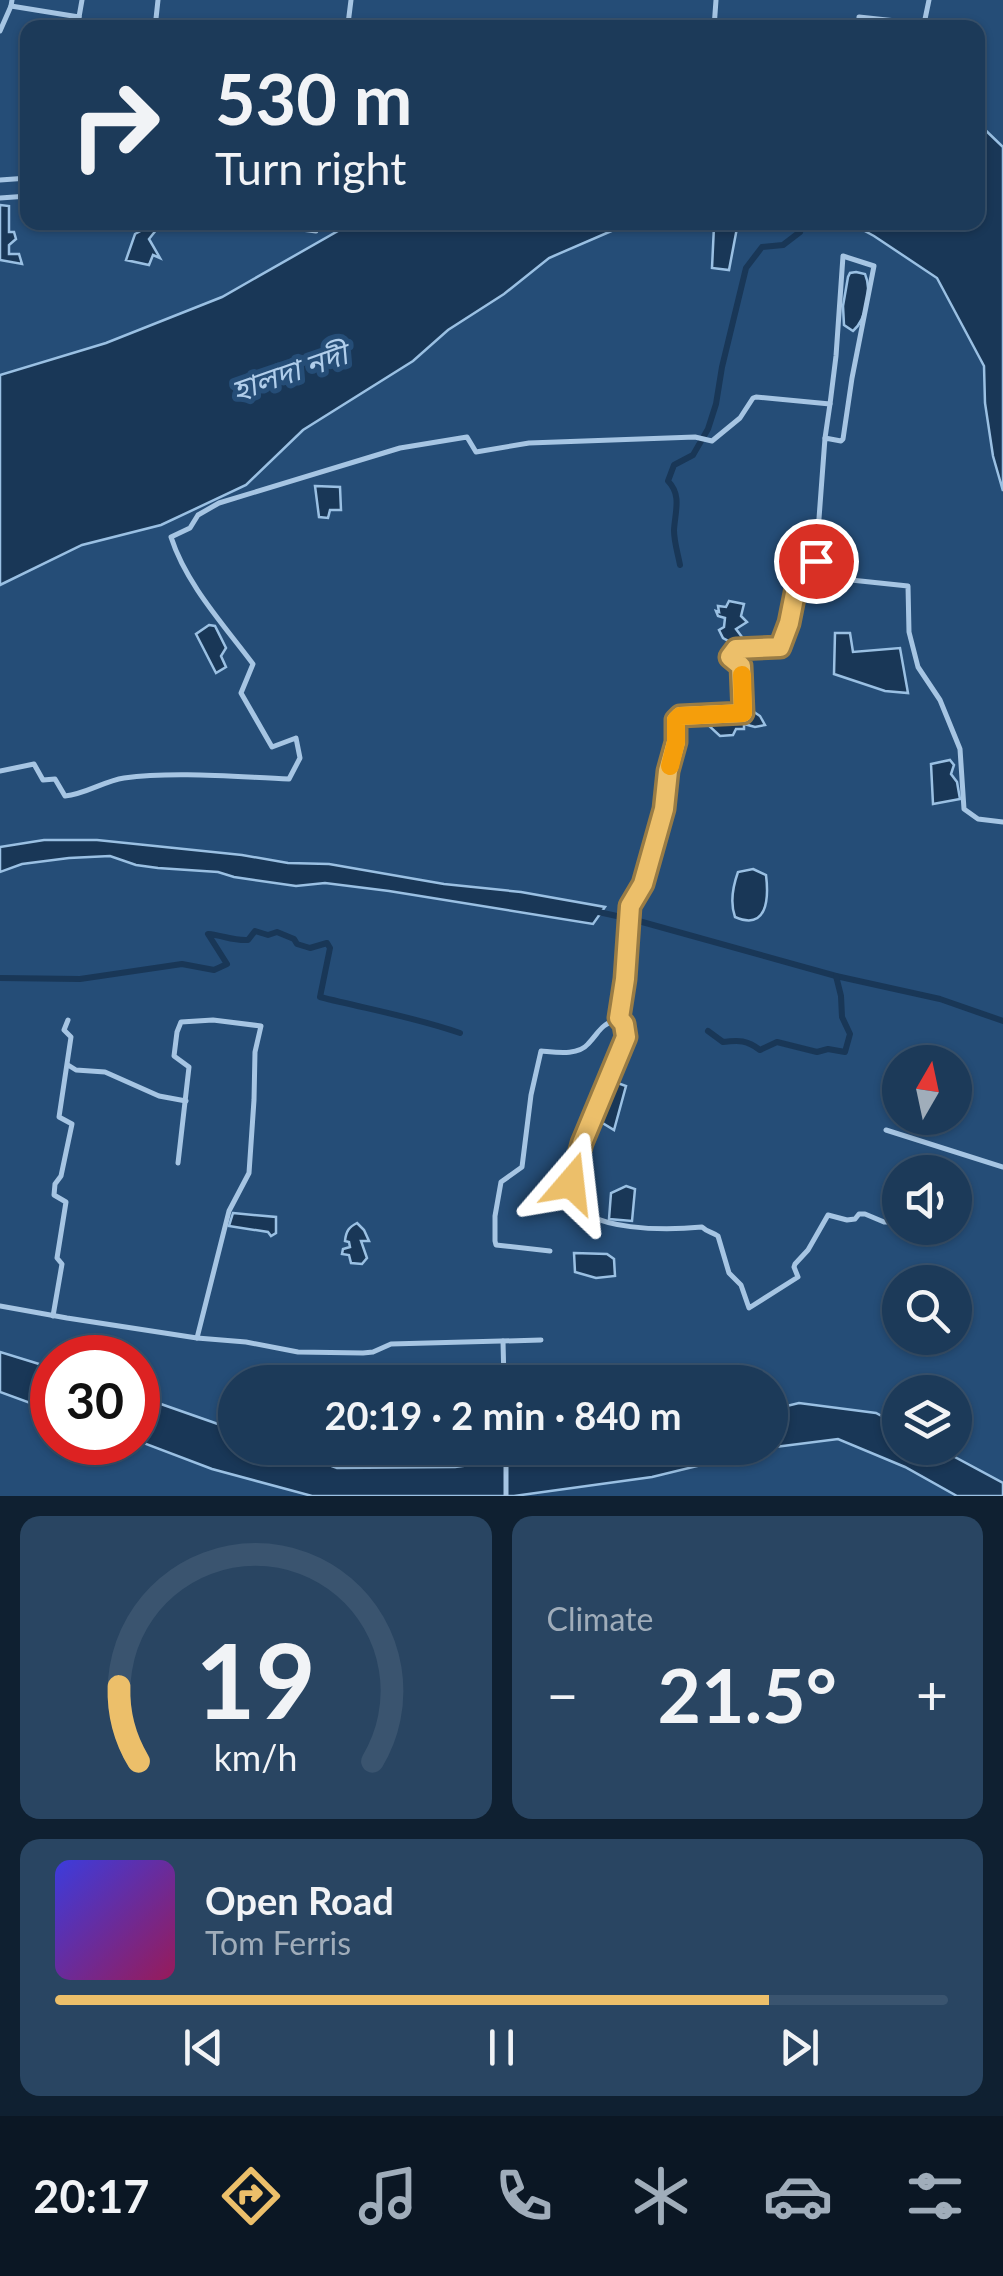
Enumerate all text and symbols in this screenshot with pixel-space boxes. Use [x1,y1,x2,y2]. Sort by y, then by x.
text: 530 m [215,56,412,140]
icon: right [50,60,180,190]
text: Turn right [215,141,406,195]
water label: হালদা নদী [226,333,356,408]
pin [774,519,859,604]
icon: arrive [789,534,844,589]
north arrow [882,1045,972,1135]
map controls [882,1045,972,1465]
position arrow [519,1131,623,1235]
button: sound [882,1155,972,1245]
button: search [882,1265,972,1355]
speed limit sign: 30 [30,1335,160,1465]
button: layers [882,1375,972,1465]
text: 20:19 · 2 min · 840 m [324,1392,682,1438]
text: Climate [547,1599,653,1638]
text: 19 [195,1616,316,1741]
text: 21.5° [658,1649,837,1739]
text: − [547,1661,578,1727]
text: + [916,1661,948,1727]
text: km/h [214,1736,298,1779]
text: Open Road [205,1877,394,1923]
text: Tom Ferris [205,1923,351,1962]
icon: previous [176,2020,231,2075]
icon: pause [474,2020,529,2075]
icon: next [772,2020,827,2075]
icon: directions [216,2161,286,2231]
icon: music [353,2161,423,2231]
icon: phone [489,2161,559,2231]
icon: climate [626,2161,696,2231]
icon: car [763,2161,833,2231]
icon: filters [900,2161,970,2231]
text: 20:17 [33,2169,149,2223]

